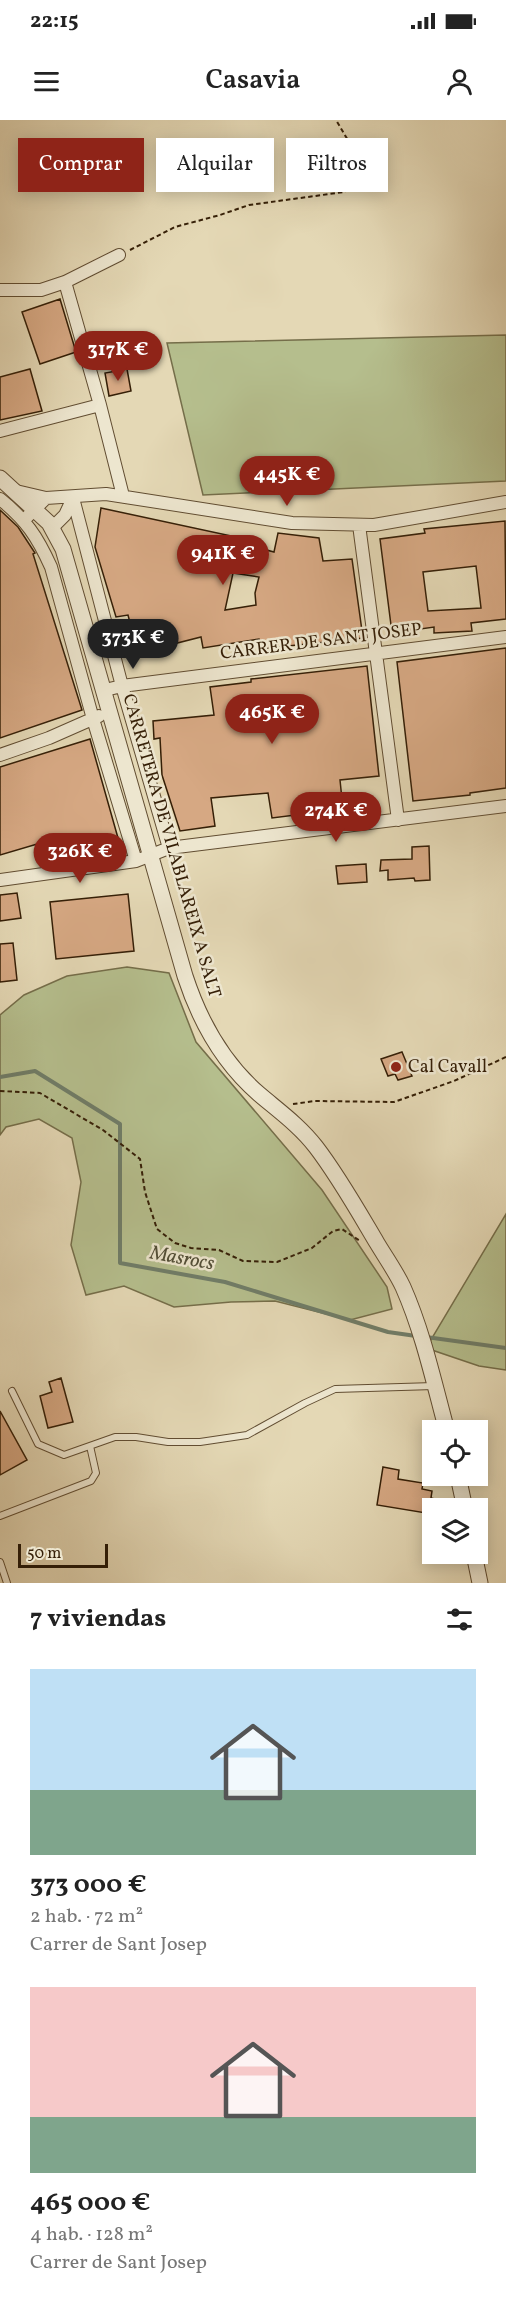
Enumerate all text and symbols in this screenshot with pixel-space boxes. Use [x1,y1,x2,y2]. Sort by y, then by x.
text: 22:15 [30,6,79,37]
text: Casavia [205,62,301,100]
icon: menu [30,65,63,98]
icon: person [443,65,476,98]
chip: Comprar [18,138,144,192]
chip: Alquilar [156,138,274,192]
chip: Filtros [286,138,388,192]
pin: 317K € [69,331,167,382]
text: 317K € [87,336,149,364]
pin: 445K € [238,456,336,507]
text: 445K € [254,461,320,489]
pin: 941K € [174,535,272,586]
text: 941K € [191,540,255,568]
street label: CARRER DE SANT JOSEP [219,617,423,667]
pin: 373K € [84,619,182,670]
text: 373K € [102,624,164,652]
street label: CARRETERA DE VILABLAREIX A SALT [116,691,227,1001]
pin: 465K € [223,694,321,745]
text: 465K € [239,699,305,727]
pin: 274K € [287,792,385,843]
text: 274K € [304,797,368,825]
pin: 326K € [31,833,129,884]
text: 326K € [48,838,112,866]
place label: Cal Cavall [408,1055,487,1080]
marker: Cal Cavall [389,1060,403,1074]
water label: Masrocs [147,1239,217,1279]
map controls [422,1420,488,1564]
button: locate [422,1420,488,1486]
button: layers [422,1498,488,1564]
scale bar [18,1541,108,1568]
text: 50 m [27,1543,61,1565]
text: 7 viviendas [30,1601,166,1637]
icon: filters [443,1603,476,1636]
icon: home [199,1708,307,1816]
text: 373 000 € [30,1867,147,1903]
text: 2 hab. · 72 m² [30,1903,143,1931]
text: Carrer de Sant Josep [30,1931,207,1959]
icon: home [199,2026,307,2134]
text: 465 000 € [30,2185,151,2221]
text: 4 hab. · 128 m² [30,2221,153,2249]
text: Carrer de Sant Josep [30,2249,207,2277]

